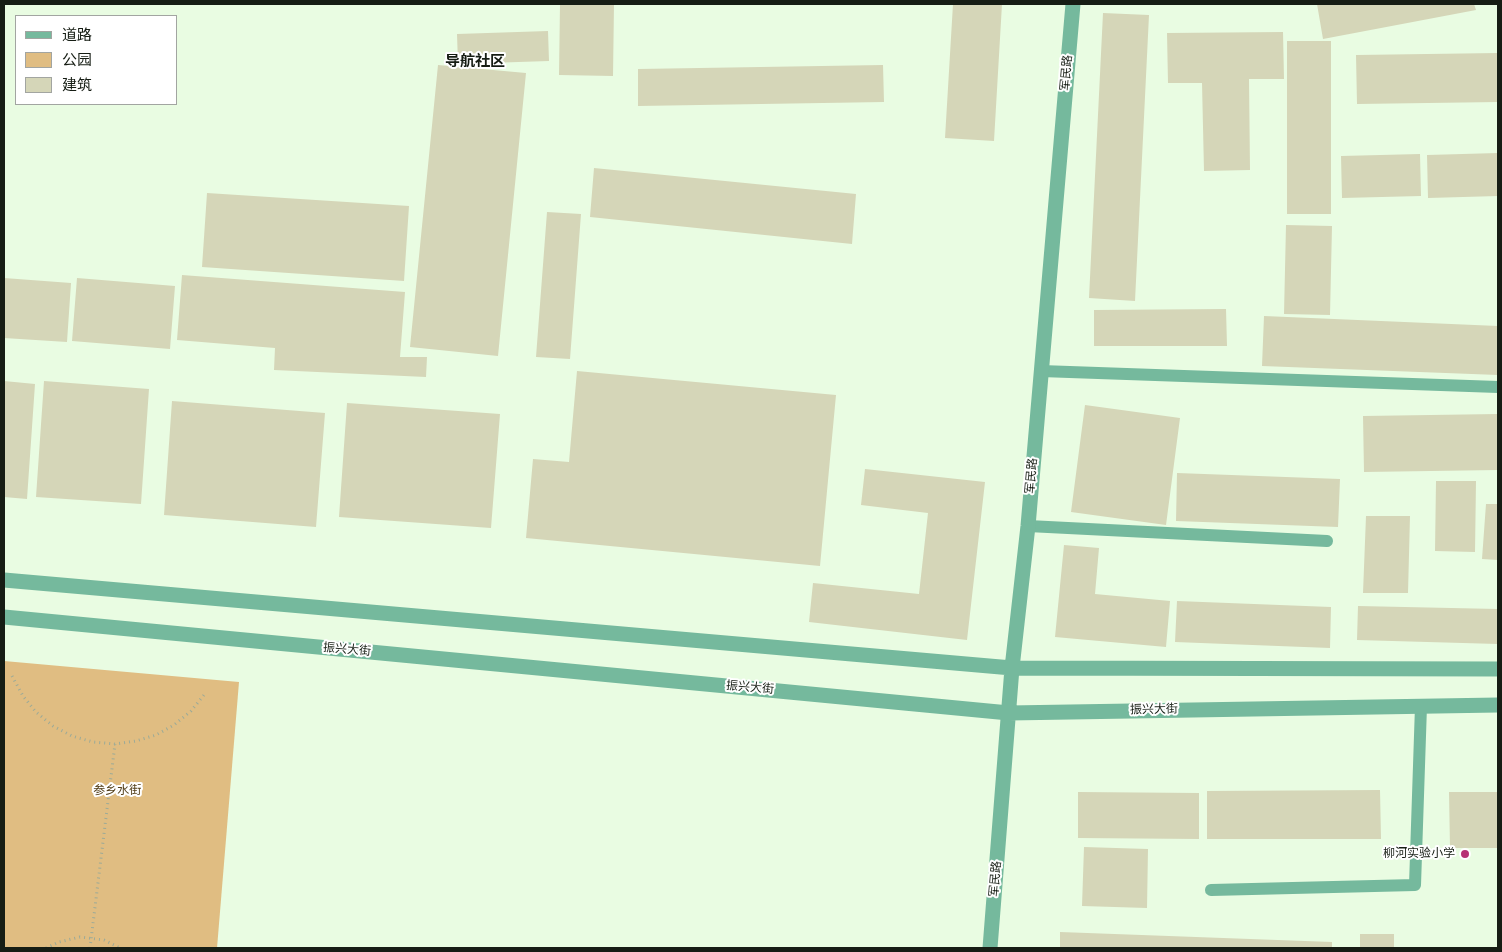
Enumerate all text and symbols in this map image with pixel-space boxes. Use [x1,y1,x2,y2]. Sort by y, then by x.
legend [15,15,178,105]
text: 道路 [62,24,92,45]
text: 公园 [62,49,92,70]
district label: 导航社区 [445,53,505,71]
street label: 军民路 [1058,54,1076,92]
text: 建筑 [62,74,92,95]
street label: 军民路 [1023,457,1041,495]
street label: 振兴大街 [322,641,372,659]
street label: 振兴大街 [725,679,775,697]
street label: 振兴大街 [1130,702,1178,718]
park label: 参乡水街 [93,784,141,798]
place label: 柳河实验小学 [1383,847,1455,861]
marker: 柳河实验小学 [1459,848,1471,860]
street label: 军民路 [987,860,1005,898]

